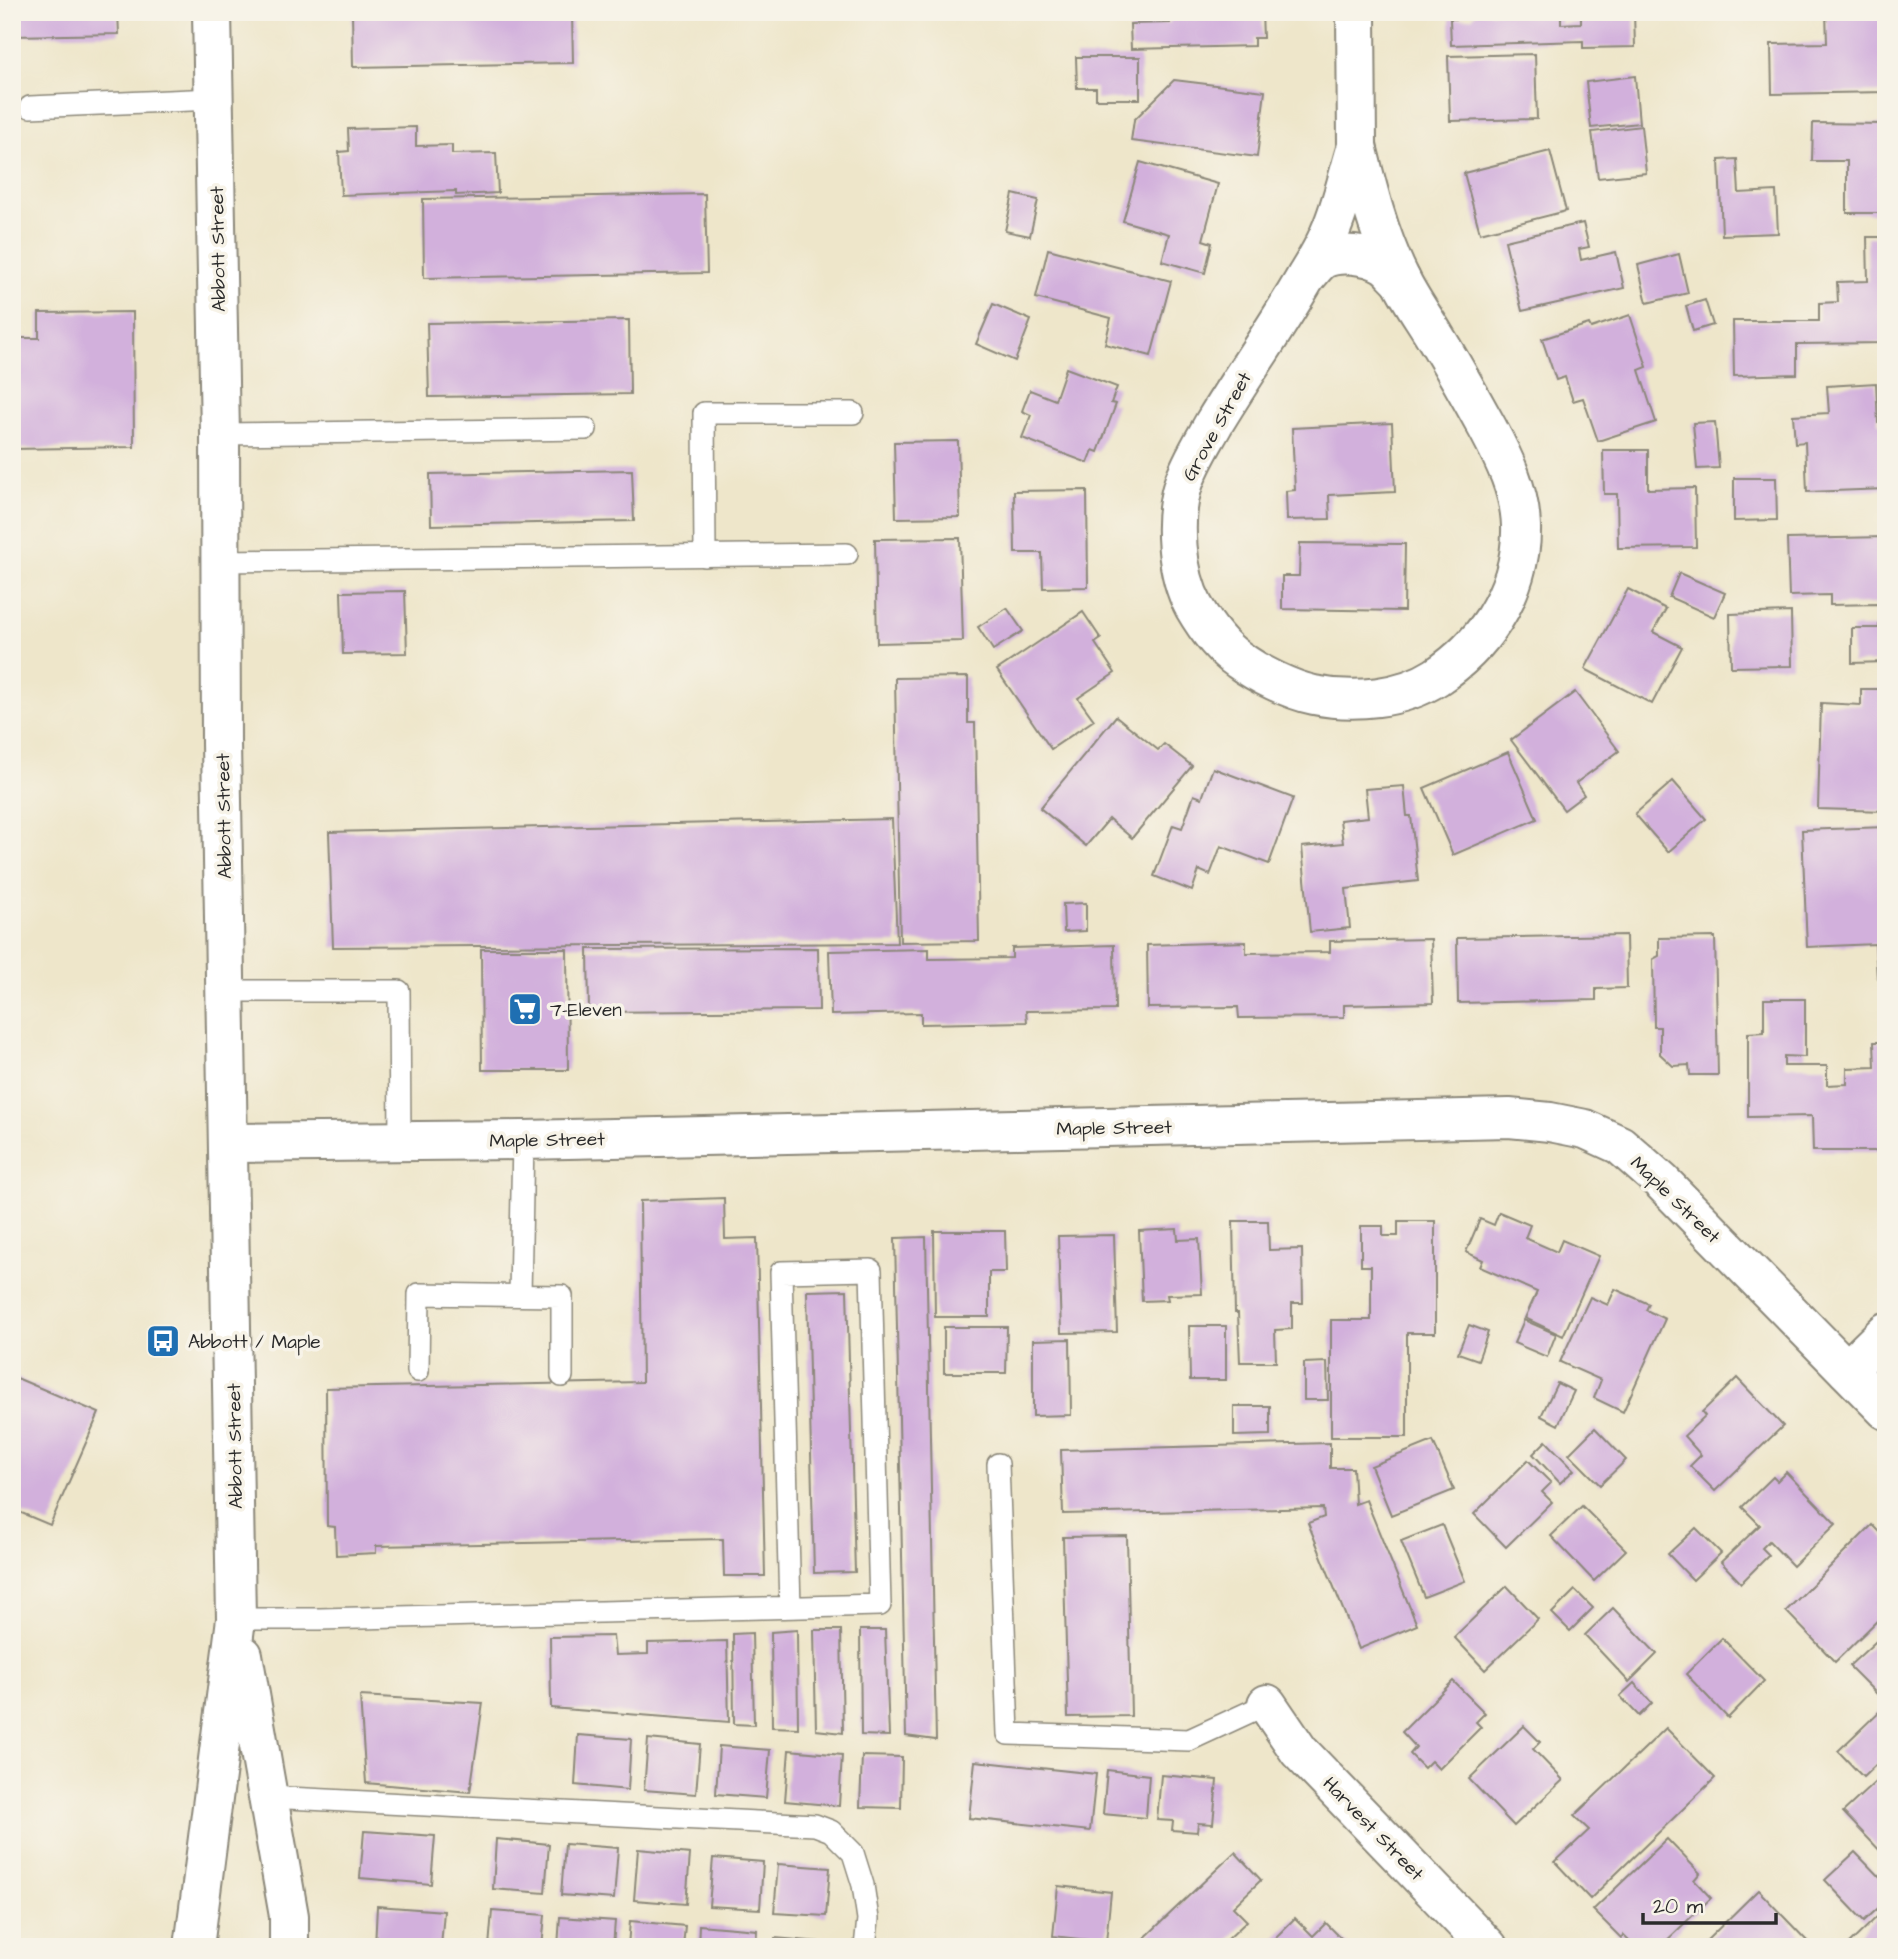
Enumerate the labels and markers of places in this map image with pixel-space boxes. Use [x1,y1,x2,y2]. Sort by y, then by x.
supermarket icon: 7-Eleven [506,990,544,1028]
place label: 7-Eleven [550,997,622,1024]
bus stop icon: Abbott / Maple [144,1322,182,1360]
place label: Abbott / Maple [188,1329,321,1356]

